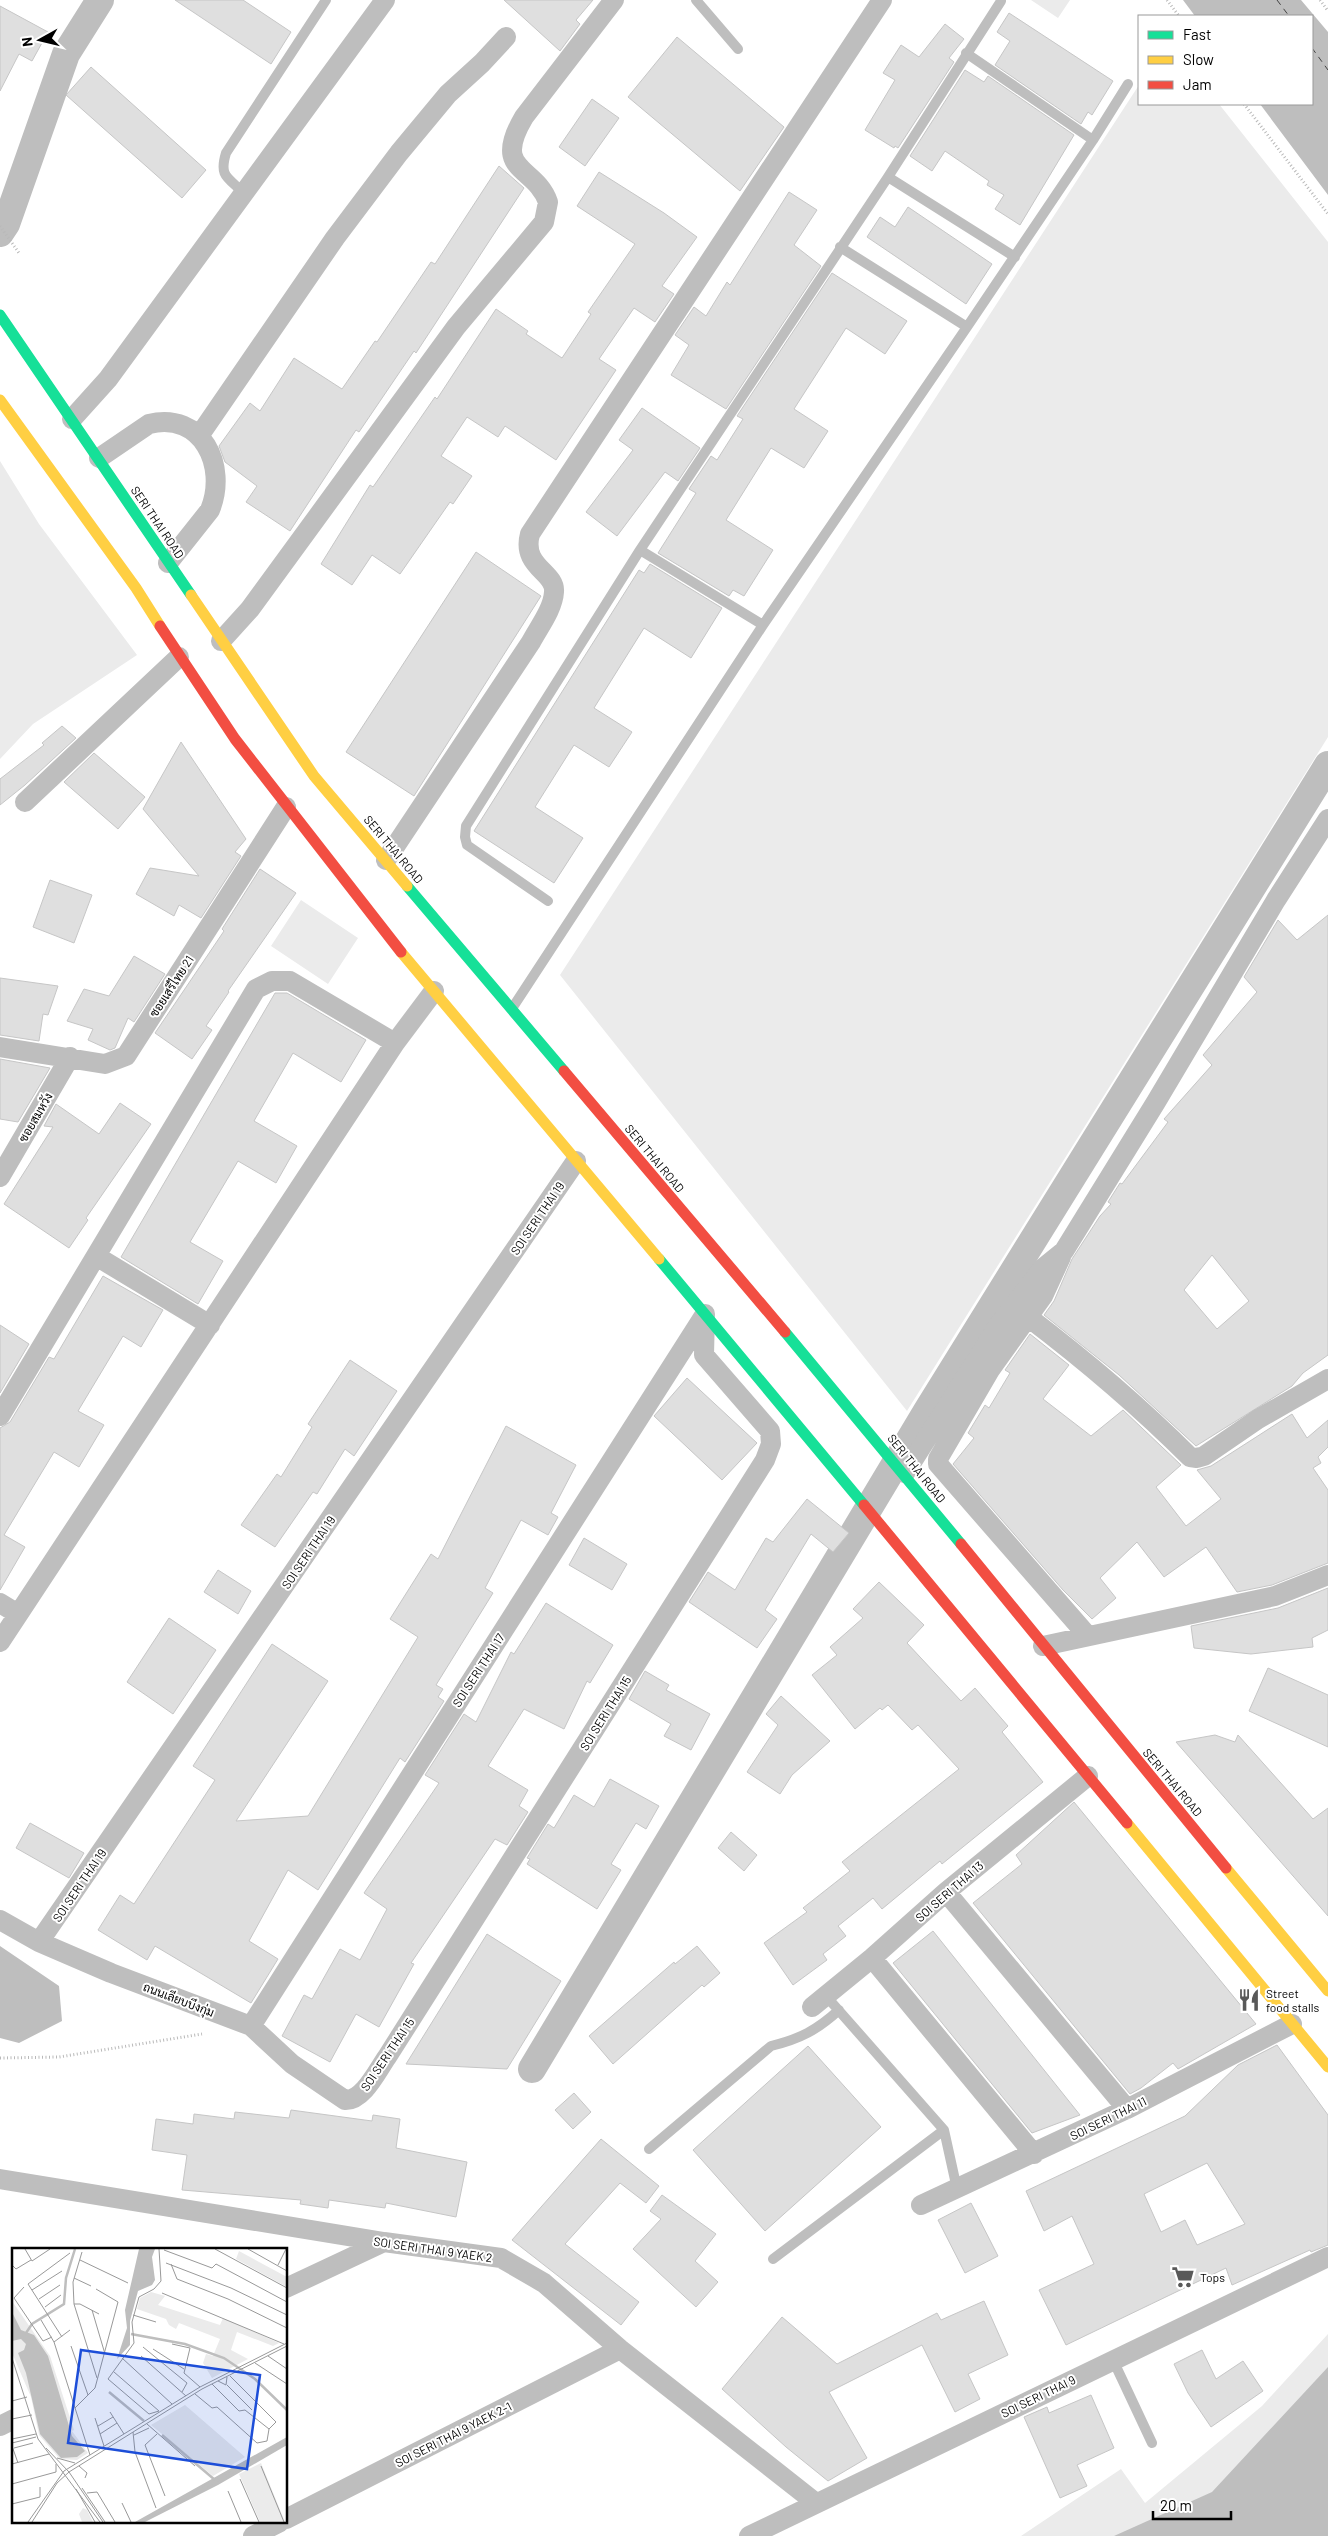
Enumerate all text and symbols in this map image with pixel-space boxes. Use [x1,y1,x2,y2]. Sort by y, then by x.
north arrow [15,15,65,65]
legend [1138,15,1313,105]
text: Fast [1183,25,1211,43]
text: N [18,36,36,48]
text: Slow [1183,50,1214,68]
text: Jam [1183,75,1212,93]
street label: SERI THAI ROAD [129,483,187,561]
street label: SERI THAI ROAD [362,812,426,886]
street label: ซอยเสรีไทย 21 [146,953,196,1019]
street label: ซอยสมหวัง [15,1090,55,1144]
street label: SERI THAI ROAD [623,1121,687,1195]
street label: SOI SERI THAI 19 [507,1179,567,1257]
street label: SERI THAI ROAD [885,1431,949,1505]
street label: SOI SERI THAI 19 [278,1513,338,1591]
street label: SOI SERI THAI 17 [449,1630,507,1709]
street label: SOI SERI THAI 15 [577,1673,633,1753]
street label: SERI THAI ROAD [1141,1745,1205,1819]
street label: SOI SERI THAI 19 [49,1846,109,1924]
street label: SOI SERI THAI 13 [912,1858,986,1924]
street label: ถนนเลียบบึงกุ่ม [140,1979,217,2022]
place label: Street food stalls [1266,1986,1320,2014]
restaurant icon: Street food stalls [1236,1987,1262,2013]
street label: SOI SERI THAI 15 [357,2015,417,2093]
street label: SOI SERI THAI 11 [1068,2093,1148,2143]
street label: SOI SERI THAI 9 YAEK 2 [373,2234,493,2264]
inset map [12,2248,288,2524]
supermarket icon: Tops [1170,2264,1196,2290]
place label: Tops [1200,2270,1225,2284]
street label: SOI SERI THAI 9 [999,2372,1077,2420]
street label: SOI SERI THAI 9 YAEK 2-1 [392,2399,514,2469]
scale bar [1153,2488,1230,2520]
text: 20 m [1160,2496,1192,2514]

